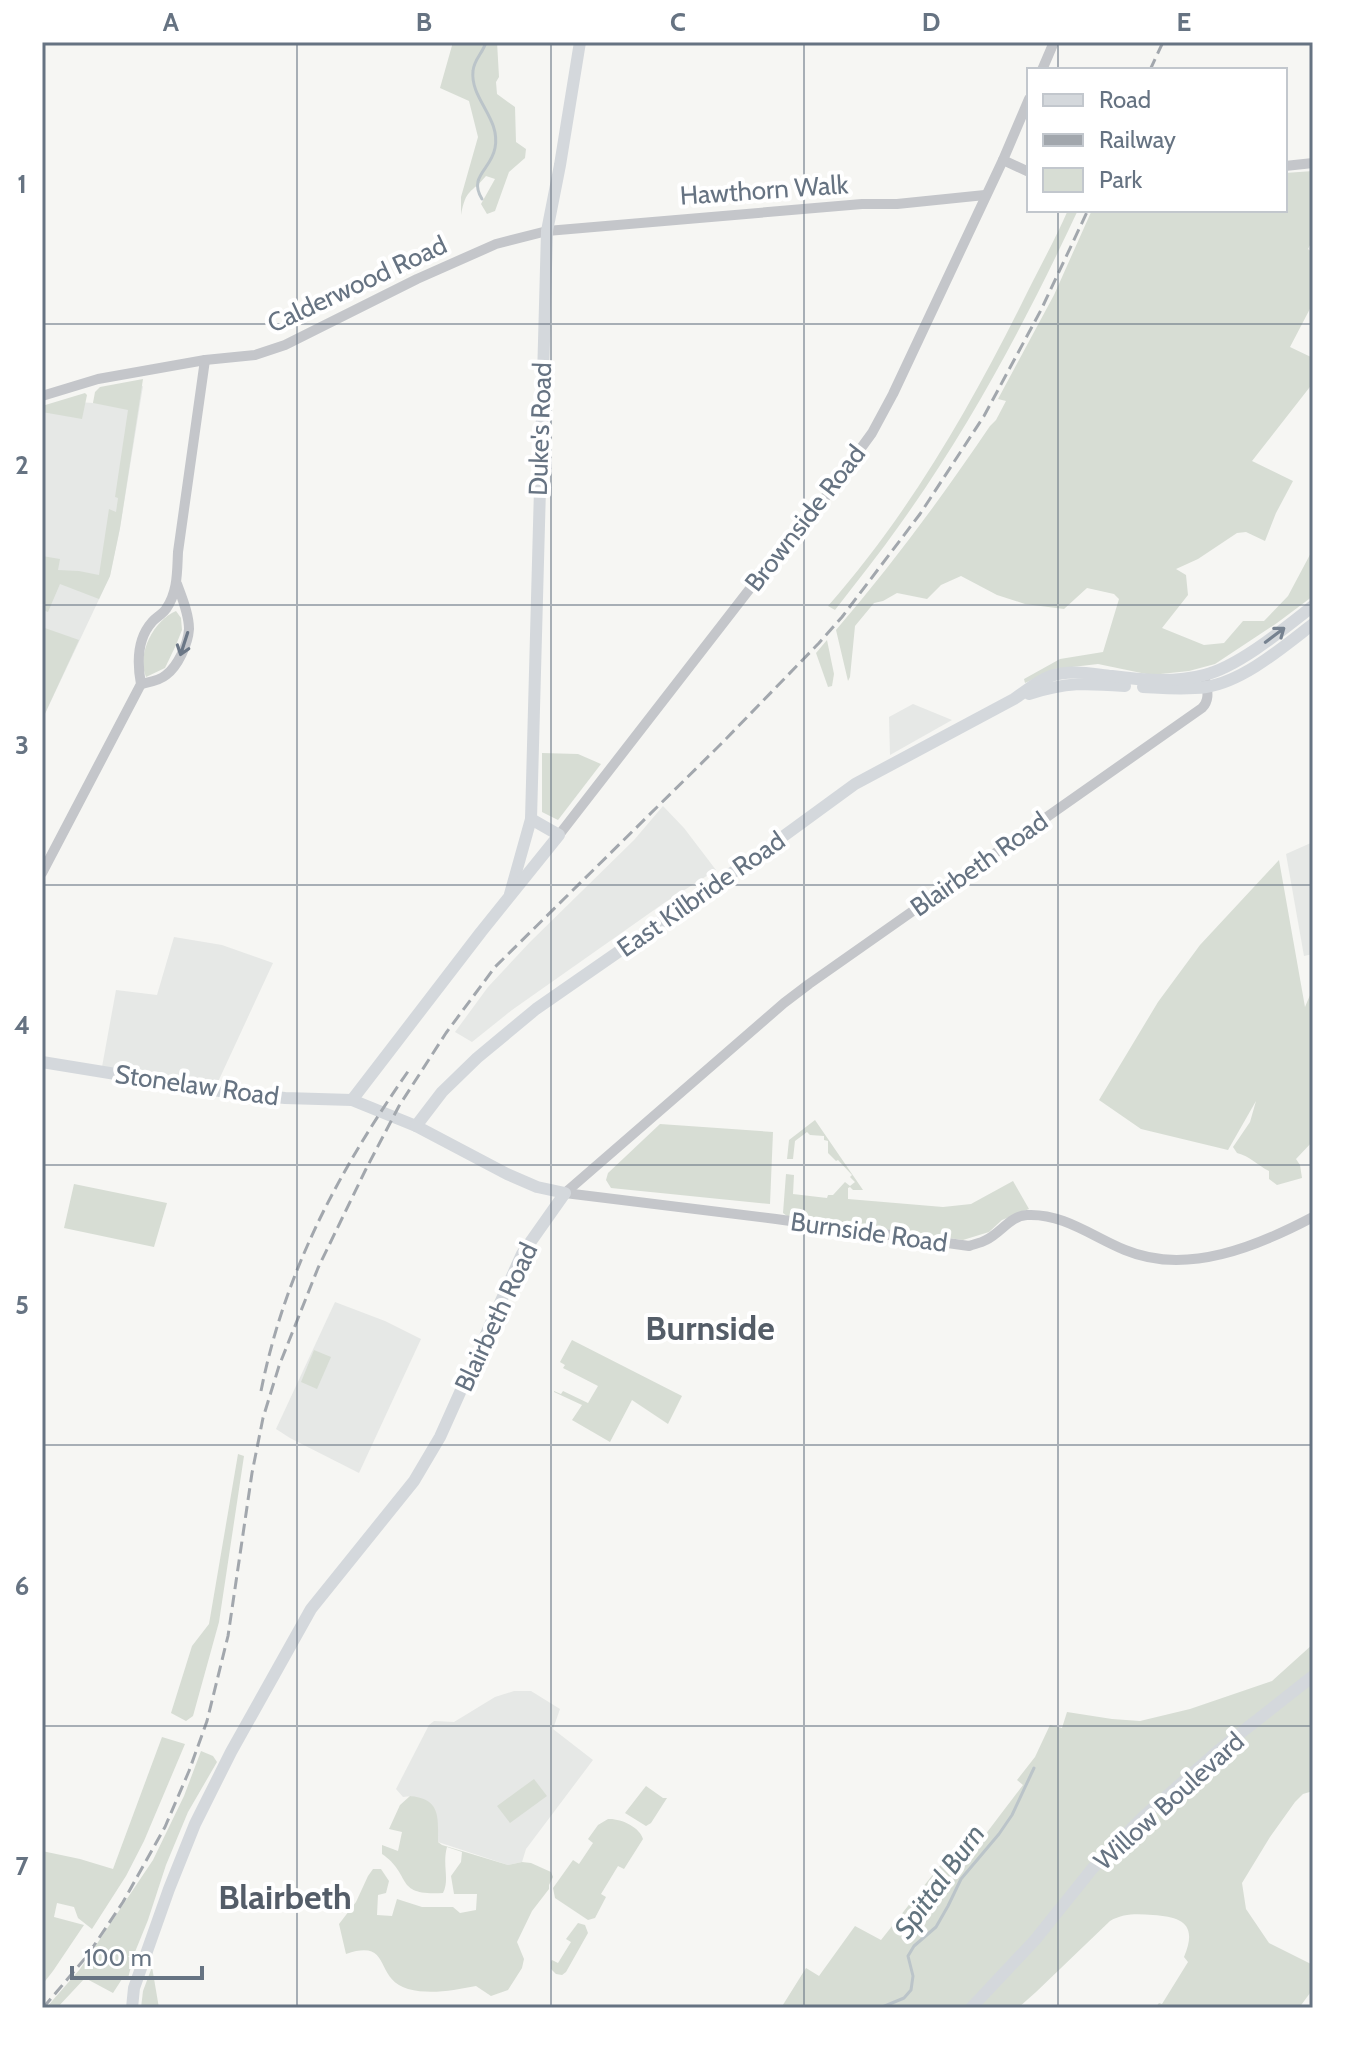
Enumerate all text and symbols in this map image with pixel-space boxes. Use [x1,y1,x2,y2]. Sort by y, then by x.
text: A [163,6,180,38]
text: B [416,6,432,38]
text: C [670,6,686,38]
text: D [922,6,940,38]
text: E [1177,6,1191,38]
legend [1027,68,1287,212]
text: Road [1099,85,1151,114]
text: Railway [1099,125,1176,154]
text: Park [1099,165,1142,194]
text: 1 [17,168,27,200]
street label: Hawthorn Walk [679,168,850,212]
street label: Calderwood Road [262,228,452,340]
street label: Duke's Road [522,362,558,496]
street label: Brownside Road [738,438,872,598]
text: 2 [15,449,29,481]
one-way arrow [1264,627,1285,644]
one-way arrow [175,631,190,656]
text: 3 [15,729,29,761]
street label: Blairbeth Road [904,805,1054,923]
street label: East Kilbride Road [611,824,791,964]
text: 4 [14,1009,30,1041]
street label: Stonelaw Road [113,1058,281,1112]
street label: Burnside Road [789,1205,949,1259]
street label: Blairbeth Road [448,1237,544,1397]
text: 5 [15,1289,29,1321]
district label: Burnside [645,1307,775,1349]
text: 6 [15,1570,29,1602]
street label: Willow Boulevard [1087,1725,1251,1877]
water label: Spittal Burn [886,1817,992,1945]
text: 7 [15,1850,29,1882]
district label: Blairbeth [218,1876,352,1918]
scale bar [72,1930,202,1980]
text: 100 m [84,1943,152,1972]

